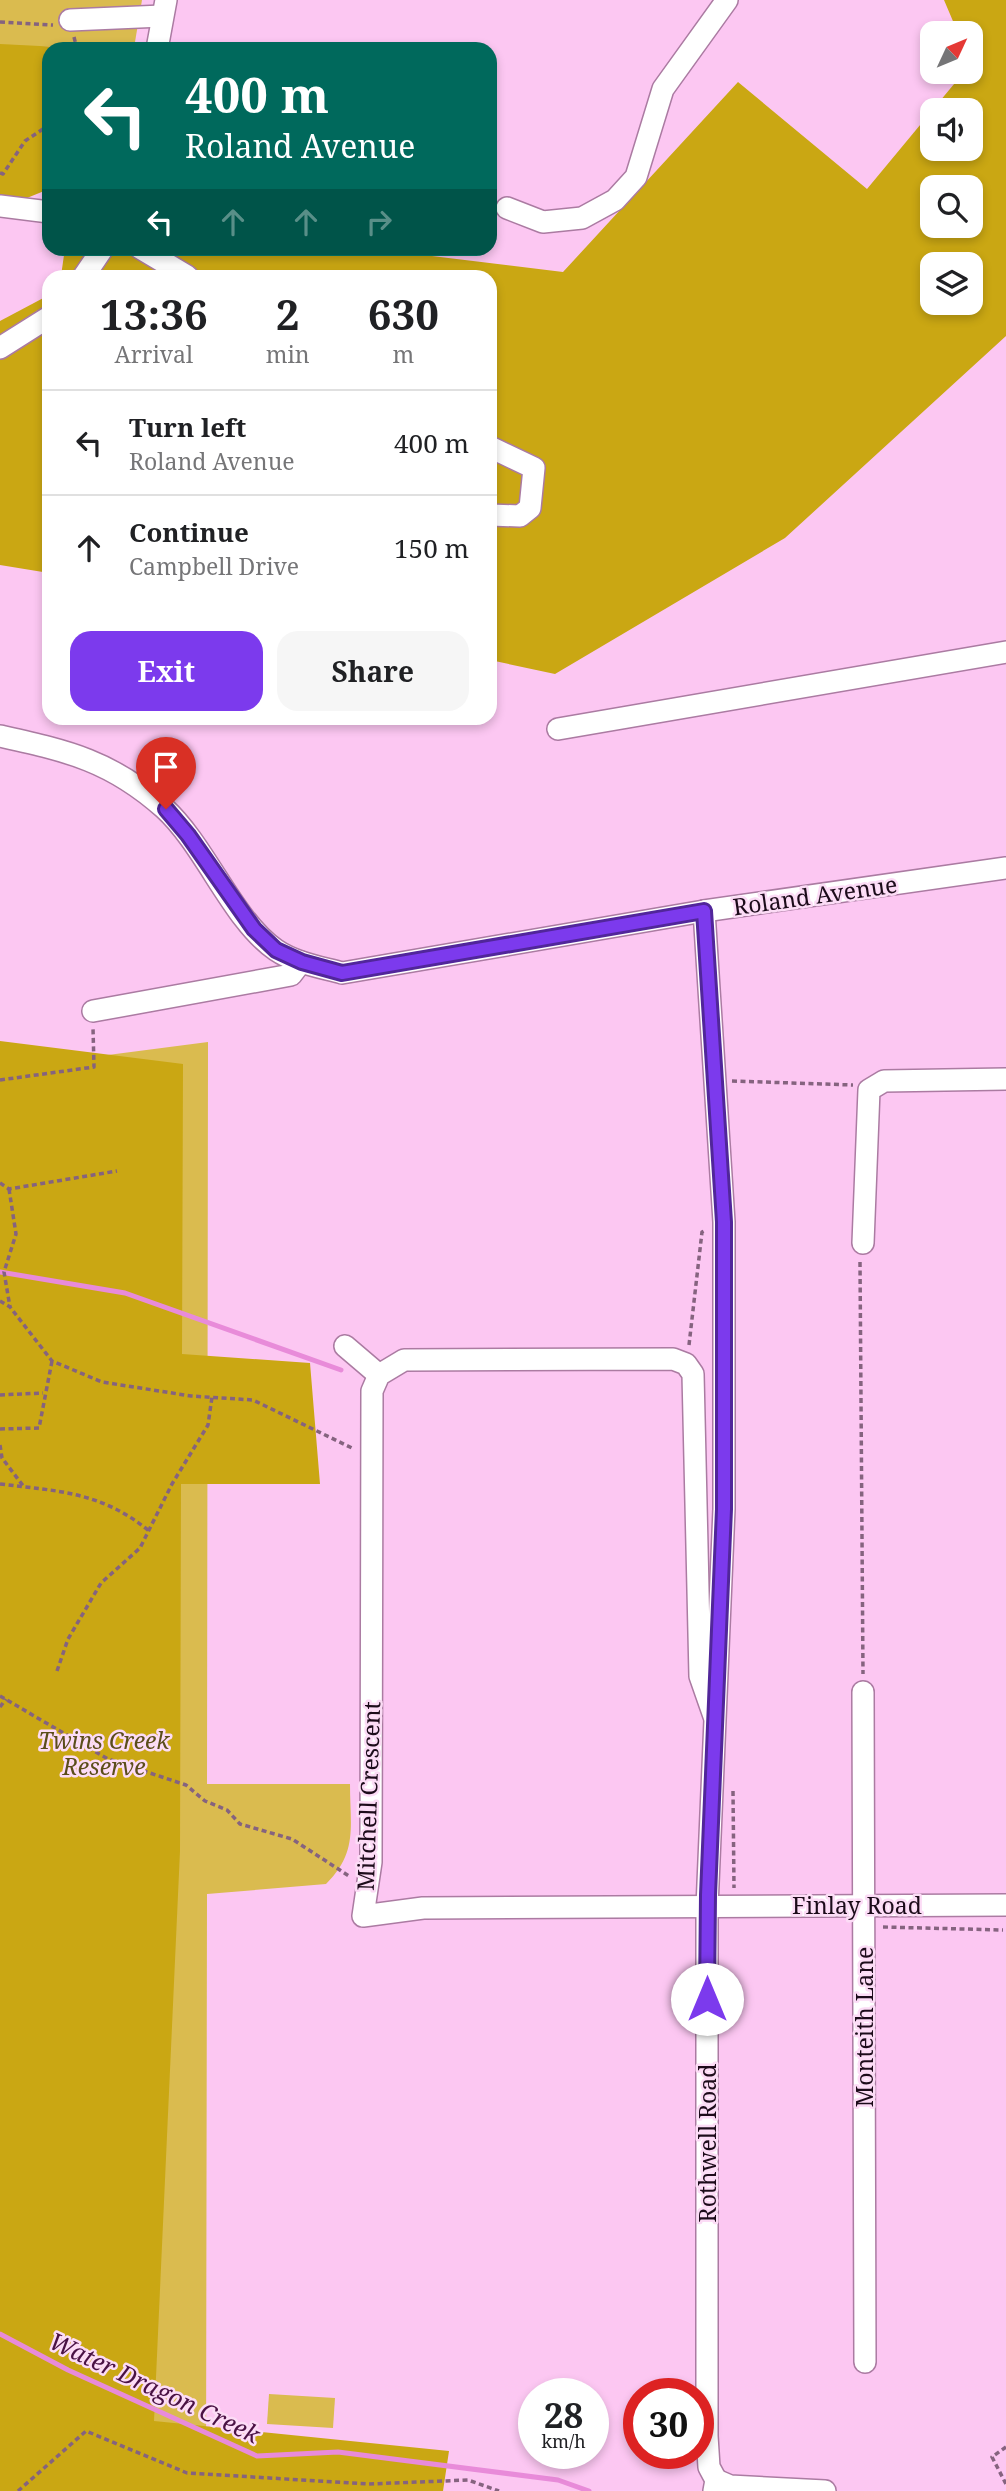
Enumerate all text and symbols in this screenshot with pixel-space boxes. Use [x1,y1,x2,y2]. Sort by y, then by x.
north arrow [920,21,984,84]
map controls [920,21,983,315]
text: 400 m [185,61,329,127]
icon: left [70,70,161,161]
button: sound [920,98,983,161]
text: Roland Avenue [185,124,415,167]
button: search [920,175,983,238]
icon: left [141,203,179,241]
icon: ahead [214,203,252,241]
icon: ahead [287,203,325,241]
icon: right [360,203,398,241]
button: layers [920,252,983,315]
text: 13:36 [100,285,208,342]
text: 2 [276,285,300,342]
text: 630 [368,285,439,342]
text: Arrival [115,338,193,370]
text: min [266,338,310,370]
text: m [392,338,414,370]
text: Turn left [129,409,246,445]
icon: left [70,424,108,462]
text: 400 m [394,425,469,461]
text: Roland Avenue [129,445,295,477]
text: Continue [129,514,249,550]
icon: ahead [70,529,108,567]
text: 150 m [394,530,469,566]
text: Campbell Drive [129,550,299,582]
button: Exit [70,631,263,711]
button: Share [277,631,469,711]
pin [136,737,196,809]
icon: arrive [147,748,185,786]
street label: Roland Avenue [731,868,899,922]
street label: Mitchell Crescent [349,1701,387,1891]
park label: Twins Creek Reserve [39,1724,170,1782]
street label: Finlay Road [792,1889,922,1921]
street label: Monteith Lane [848,1947,880,2107]
position arrow [670,1962,744,2036]
street label: Rothwell Road [691,2064,723,2222]
water label: Water Dragon Creek [44,2324,267,2451]
speed limit sign: 30 [623,2378,714,2469]
text: 28 [544,2391,583,2438]
text: km/h [541,2429,586,2453]

